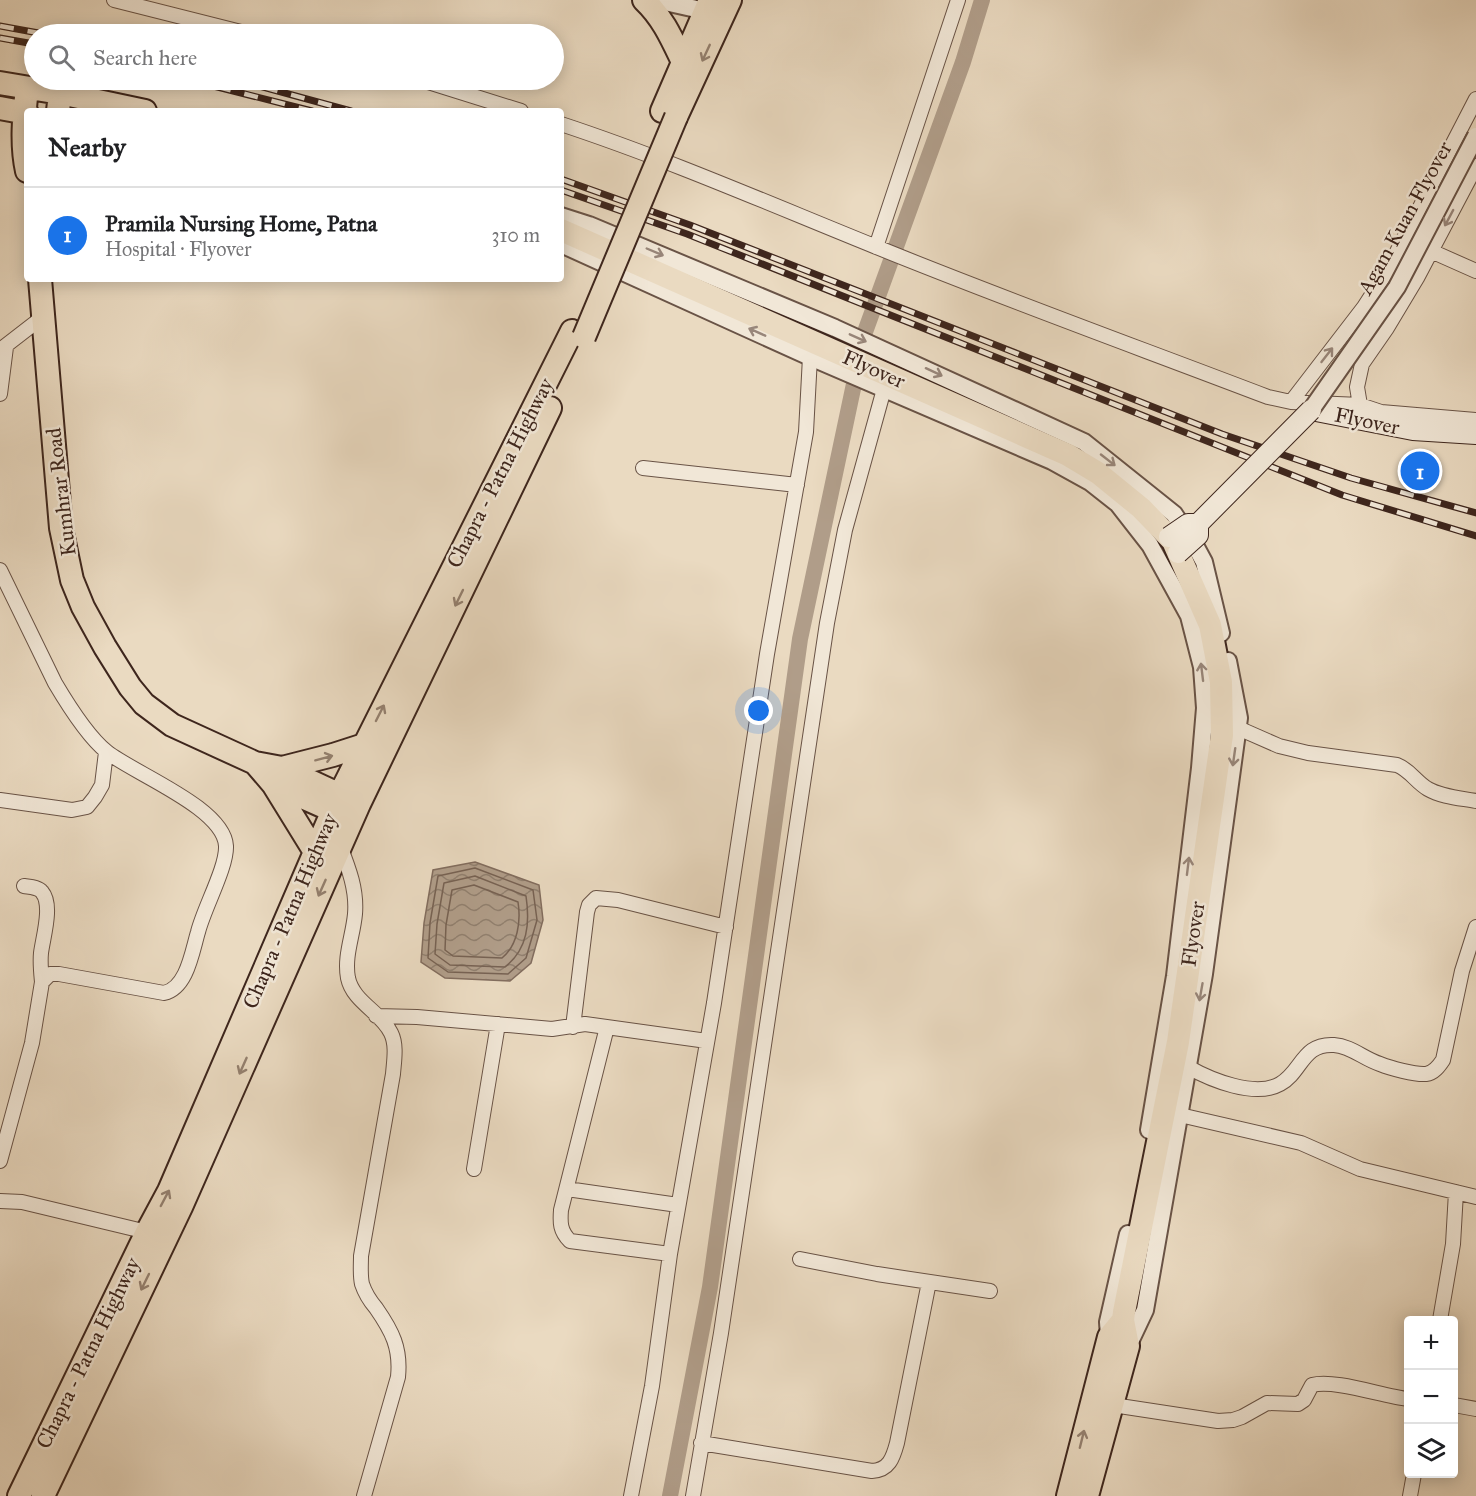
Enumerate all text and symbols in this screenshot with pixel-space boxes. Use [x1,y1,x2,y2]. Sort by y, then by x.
search box [24,24,564,90]
icon: search [45,41,78,74]
text: Search here [93,44,197,71]
one-way arrow [700,44,711,62]
text: Nearby [48,131,126,163]
street label: Agam Kuan Flyover [1352,137,1458,300]
one-way arrow [1443,209,1455,226]
text: Pramila Nursing Home, Patna [105,210,377,237]
text: 1 [64,223,71,247]
text: 310 m [491,223,540,247]
text: Hospital · Flyover [105,237,252,261]
one-way arrow [645,247,663,258]
one-way arrow [749,326,767,338]
one-way arrow [849,333,867,344]
street label: Flyover [839,344,909,394]
one-way arrow [1320,348,1333,364]
one-way arrow [924,367,942,379]
street label: Chapra - Patna Highway [441,373,560,572]
street label: Flyover [1332,401,1402,441]
street label: Kumhrar Road [40,426,82,558]
pin: 1 [1400,448,1440,494]
one-way arrow [1099,453,1115,466]
one-way arrow [452,588,464,606]
one-way arrow [1197,663,1208,682]
your location [744,696,773,725]
one-way arrow [374,705,386,722]
one-way arrow [1228,747,1239,767]
one-way arrow [314,751,333,763]
street label: Chapra - Patna Highway [237,808,343,1013]
one-way arrow [1183,857,1194,876]
one-way arrow [316,879,327,897]
street label: Flyover [1176,900,1210,968]
one-way arrow [1195,982,1206,1001]
one-way arrow [237,1057,248,1075]
one-way arrow [159,1190,171,1207]
street label: Chapra - Patna Highway [30,1252,146,1453]
one-way arrow [138,1273,150,1291]
map controls [1404,1316,1458,1478]
button: + [1404,1316,1458,1370]
button: − [1404,1370,1458,1424]
button: layers [1404,1424,1458,1478]
one-way arrow [1076,1430,1088,1449]

